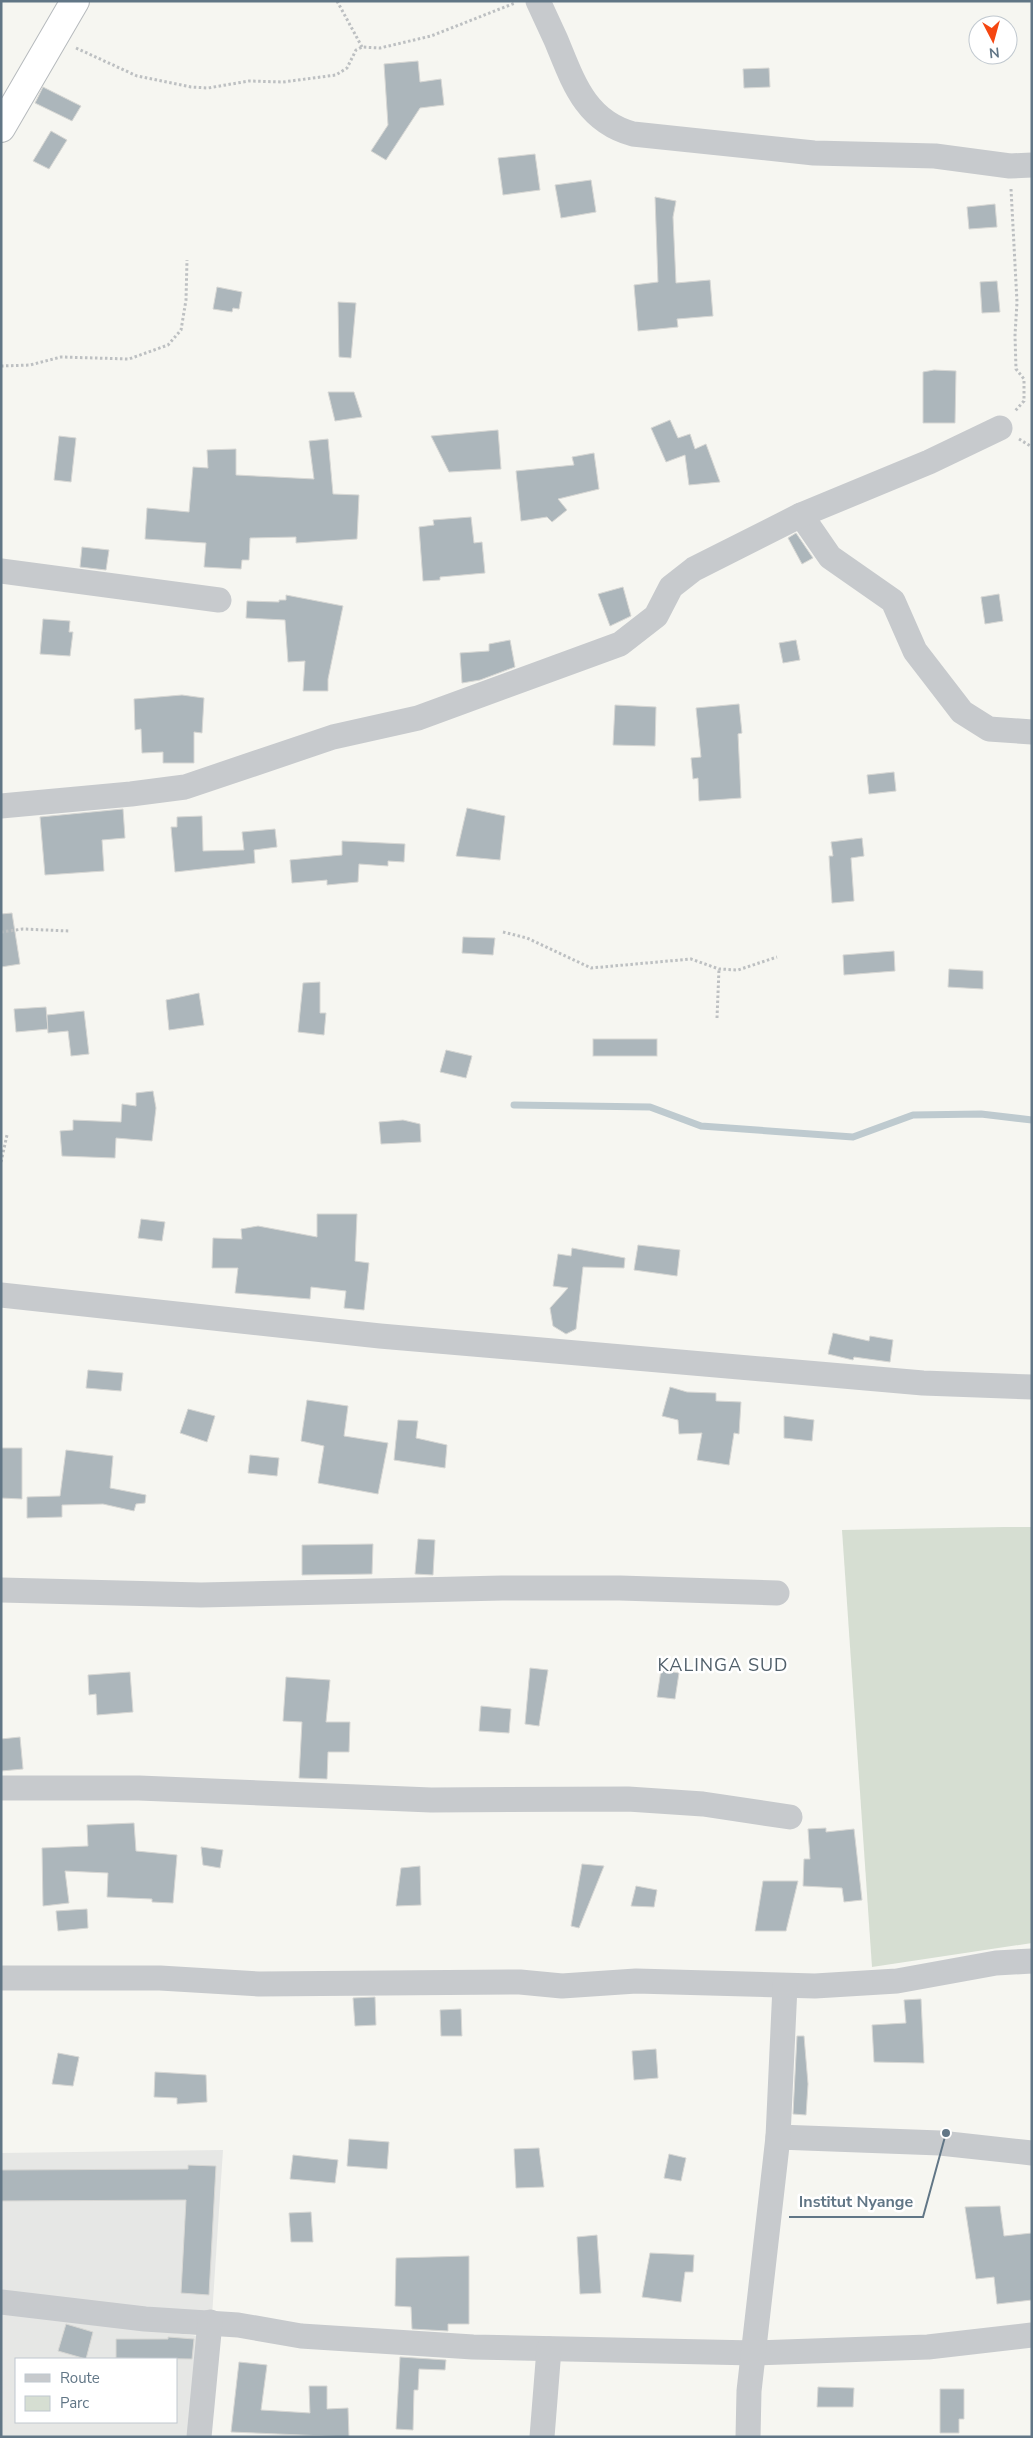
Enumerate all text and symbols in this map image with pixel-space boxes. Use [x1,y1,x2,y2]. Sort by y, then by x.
north arrow [968,15,1018,65]
text: N [988,42,1001,62]
district label: KALINGA SUD [658,1653,788,1677]
callout: Institut Nyange [789,2186,923,2217]
text: Institut Nyange [799,2191,914,2213]
legend [15,2358,178,2423]
text: Route [60,2368,100,2388]
text: Parc [60,2393,89,2413]

